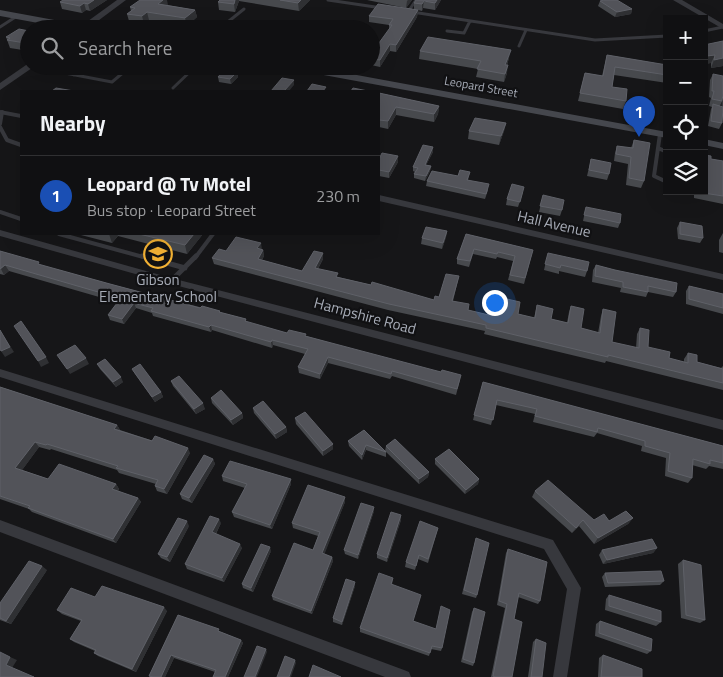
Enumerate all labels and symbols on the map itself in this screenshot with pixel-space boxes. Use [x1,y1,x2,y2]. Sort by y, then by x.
street label: Leopard Street [443,71,520,102]
pin: 1 [623,96,655,137]
street label: Hall Avenue [515,204,593,243]
school or university icon: Gibson Elementary School [143,239,173,269]
place label: Gibson Elementary School [99,268,217,308]
your location [482,290,508,316]
street label: Hampshire Road [312,291,419,340]

